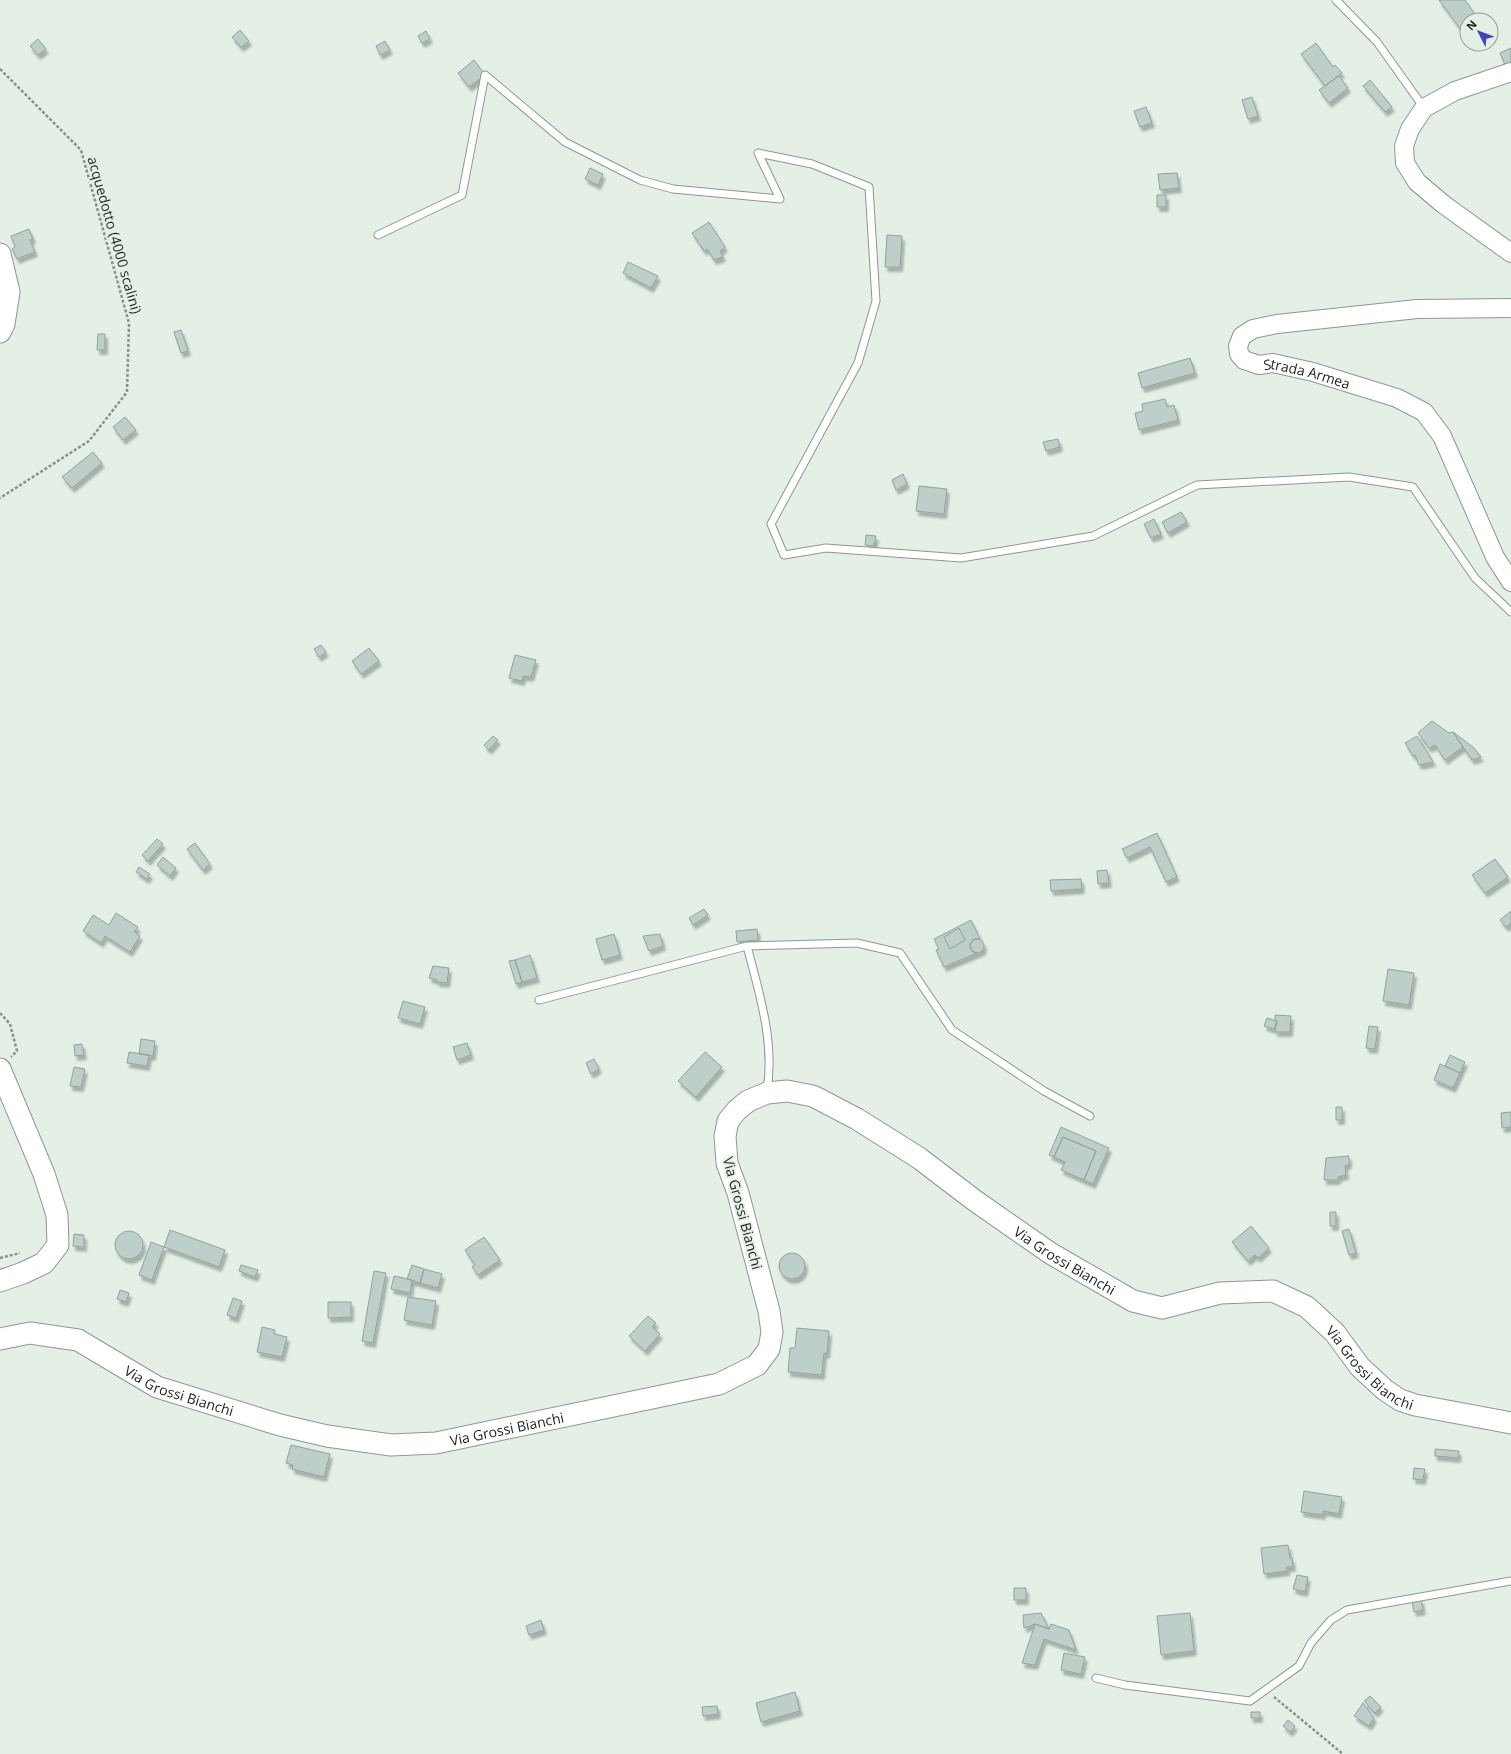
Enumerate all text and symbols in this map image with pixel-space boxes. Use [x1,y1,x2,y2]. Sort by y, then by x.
north arrow [1459,12,1499,52]
text: N [1463,17,1480,33]
street label: acquedotto (4000 scalini) [83,154,147,316]
street label: Strada Armea [1262,353,1353,393]
street label: Via Grossi Bianchi [719,1155,767,1271]
street label: Via Grossi Bianchi [1011,1221,1119,1299]
street label: Via Grossi Bianchi [1323,1321,1416,1413]
street label: Via Grossi Bianchi [121,1360,236,1420]
street label: Via Grossi Bianchi [448,1407,566,1449]

